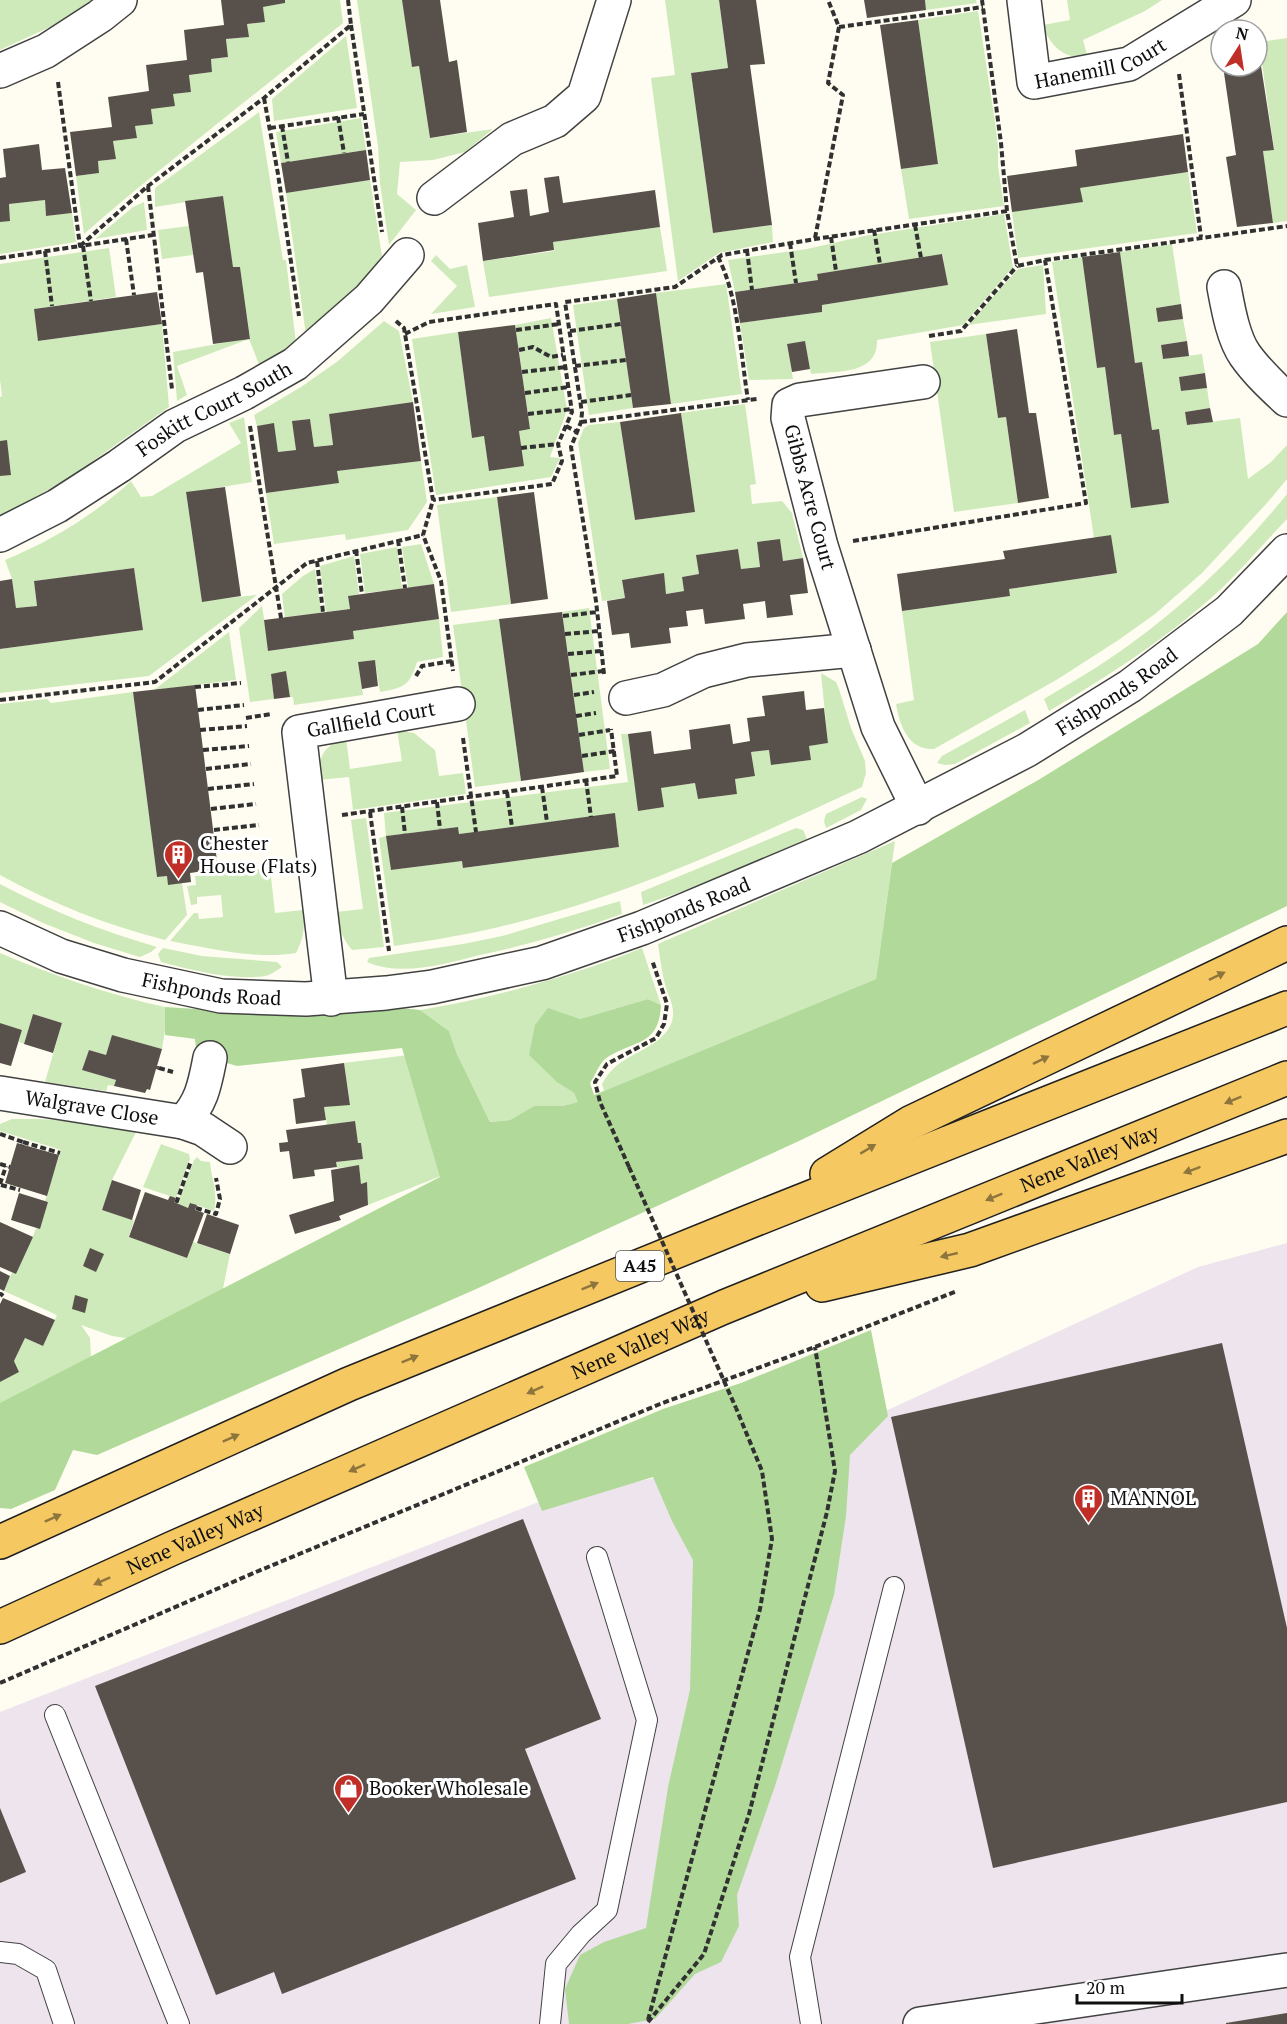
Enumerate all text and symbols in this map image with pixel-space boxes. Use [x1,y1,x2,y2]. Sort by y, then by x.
north arrow [1209,18,1269,78]
text: N [1234,21,1250,45]
street label: Hanemill Court [1032,30,1171,95]
street label: Foskitt Court South [131,355,297,462]
street label: Gibbs Acre Court [778,421,843,573]
street label: Fishponds Road [1051,641,1183,742]
street label: Gallfield Court [305,694,438,743]
place label: Chester House (Flats) [200,829,317,879]
building icon: Chester House (Flats) [163,838,195,880]
street label: Fishponds Road [614,870,754,948]
street label: Fishponds Road [139,965,282,1011]
one-way arrow [1209,972,1226,981]
one-way arrow [1033,1056,1050,1065]
street label: Walgrave Close [23,1083,161,1131]
one-way arrow [1224,1096,1242,1105]
street label: Nene Valley Way [1016,1117,1163,1198]
one-way arrow [860,1143,876,1154]
one-way arrow [1183,1165,1201,1175]
one-way arrow [985,1193,1003,1202]
road number: A45 [616,1251,664,1281]
one-way arrow [939,1251,958,1260]
one-way arrow [581,1281,599,1290]
street label: Nene Valley Way [567,1301,714,1385]
one-way arrow [401,1354,419,1364]
one-way arrow [527,1385,544,1394]
one-way arrow [222,1432,240,1442]
one-way arrow [348,1463,365,1472]
building icon: MANNOL [1073,1482,1105,1524]
place label: MANNOL [1110,1484,1196,1511]
street label: Nene Valley Way [122,1496,268,1581]
one-way arrow [45,1513,63,1523]
one-way arrow [93,1576,110,1585]
shop icon: Booker Wholesale [332,1772,364,1814]
place label: Booker Wholesale [369,1774,529,1801]
scale bar [1077,1967,1182,2005]
text: 20 m [1086,1975,1126,1999]

